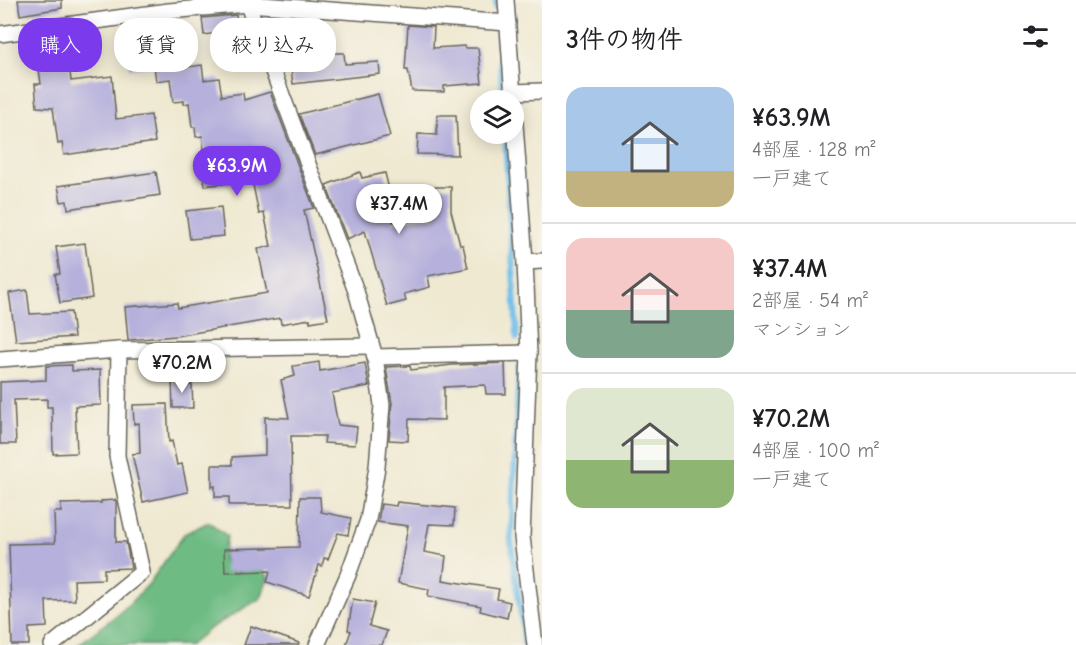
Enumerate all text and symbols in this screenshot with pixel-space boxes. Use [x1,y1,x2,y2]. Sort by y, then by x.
chip: 購入 [18,18,102,72]
chip: 賃貸 [114,18,198,72]
chip: 絞り込み [210,18,336,72]
icon: filters [1019,20,1052,53]
text: 3件の物件 [566,25,683,55]
map controls [470,90,524,144]
button: layers [470,90,524,144]
text: ¥63.9M [752,103,830,133]
icon: home [614,111,686,183]
text: 4部屋 · 128 m² [752,138,875,161]
pin: ¥63.9M [188,146,286,197]
text: ¥63.9M [207,154,267,177]
text: 一戸建て [752,167,832,190]
pin: ¥37.4M [350,184,448,235]
text: ¥37.4M [370,192,428,215]
text: ¥37.4M [752,254,827,284]
icon: home [614,262,686,334]
text: 2部屋 · 54 m² [752,289,868,312]
text: マンション [752,318,851,341]
pin: ¥70.2M [133,343,231,394]
text: ¥70.2M [152,351,212,374]
text: ¥70.2M [752,404,830,434]
icon: home [614,412,686,484]
text: 4部屋 · 100 m² [752,439,879,462]
text: 一戸建て [752,468,832,491]

